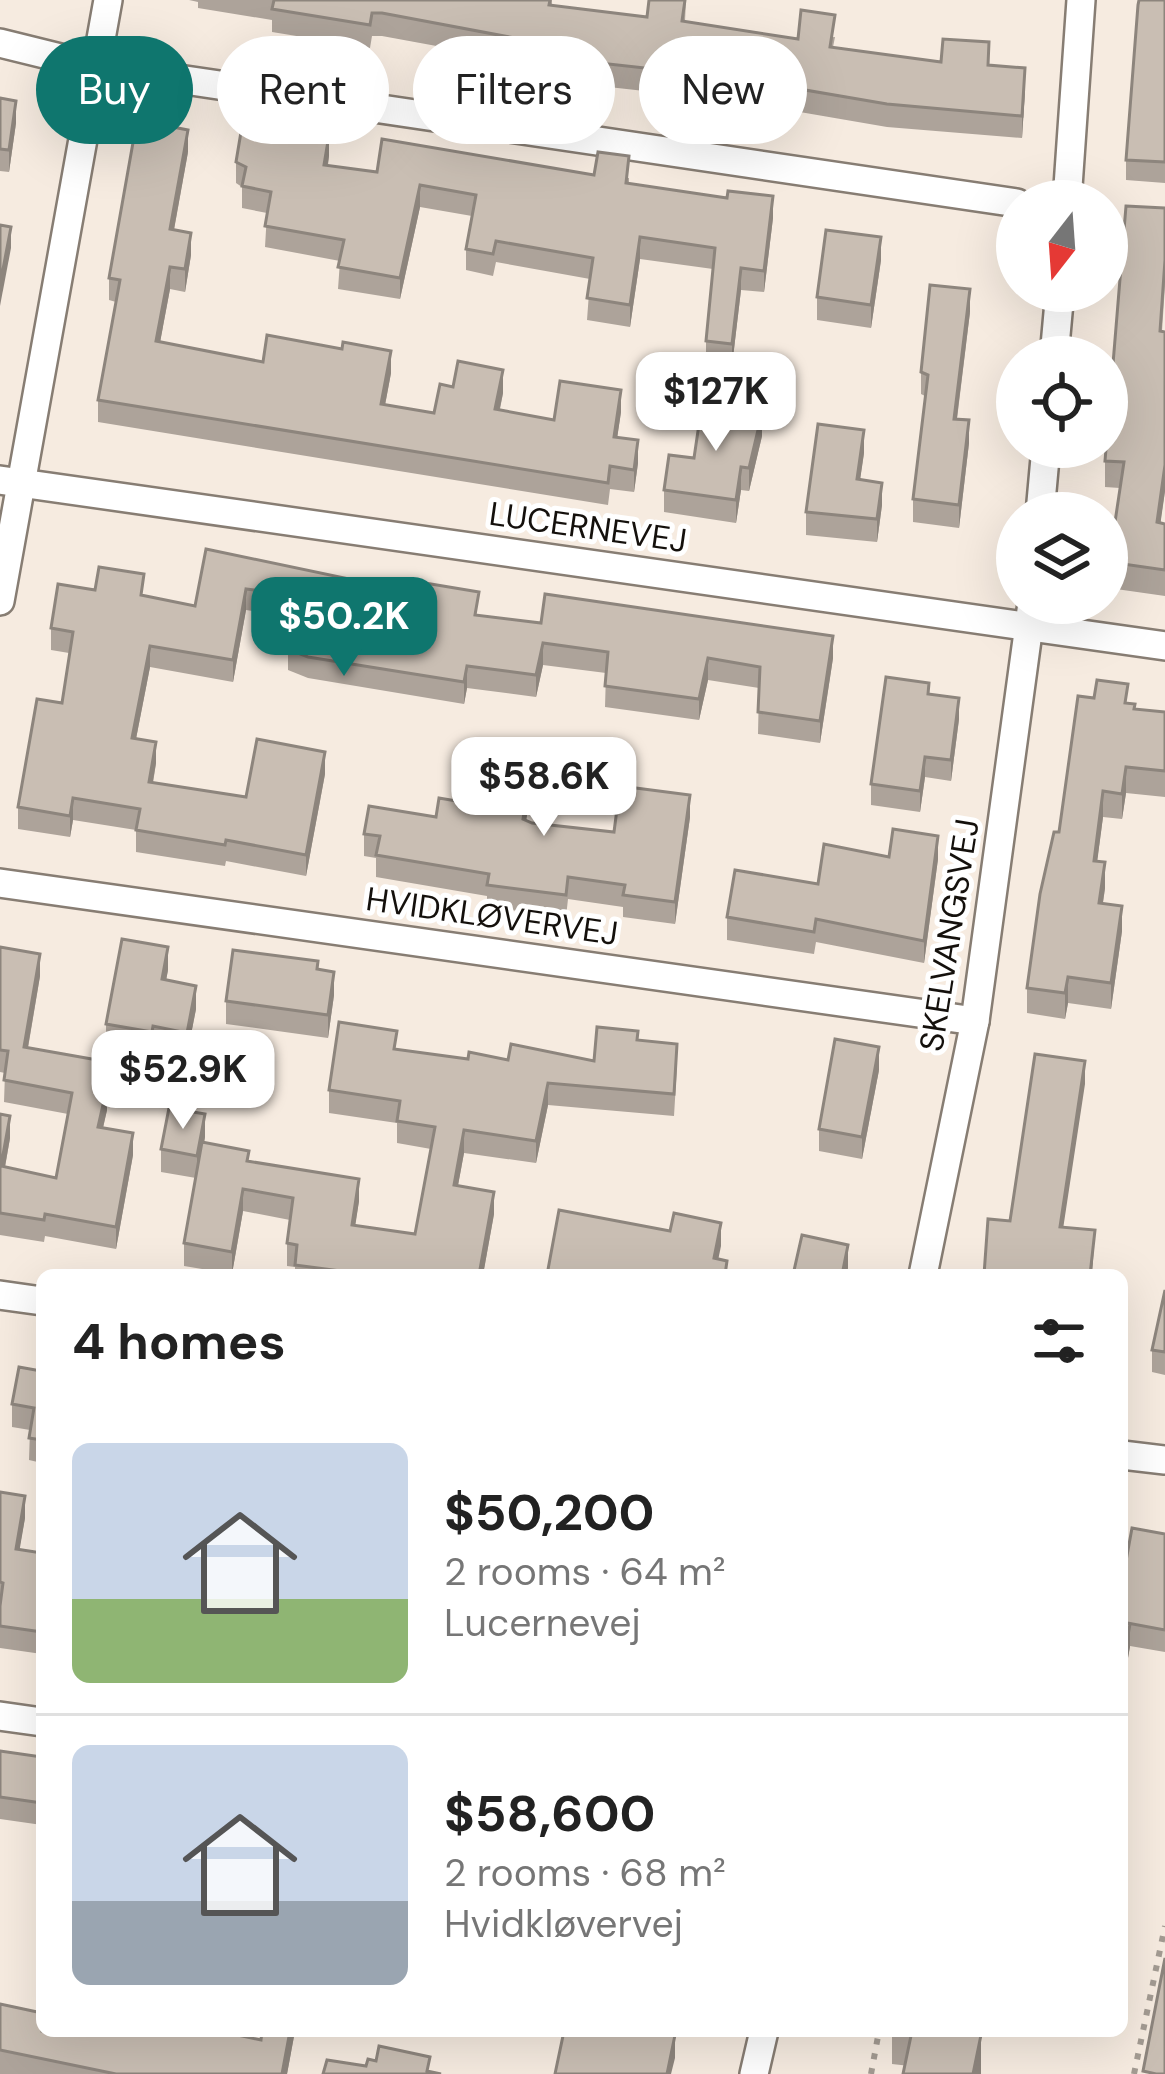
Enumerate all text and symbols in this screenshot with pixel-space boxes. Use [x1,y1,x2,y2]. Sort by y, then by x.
chip: Buy [36,36,193,144]
chip: Rent [217,36,389,144]
chip: Filters [413,36,615,144]
chip: New [639,36,807,144]
north arrow [996,180,1128,312]
map controls [996,180,1128,624]
button: locate [996,336,1128,468]
pin: $127K [632,352,800,454]
text: $127K [663,365,769,416]
street label: LUCERNEVEJ [487,492,689,562]
button: layers [996,492,1128,624]
pin: $50.2K [246,577,442,679]
text: $50.2K [278,590,410,641]
pin: $58.6K [446,737,642,839]
text: $58.6K [478,750,610,801]
street label: SKELVANGSVEJ [909,816,989,1054]
street label: HVIDKLØVERVEJ [363,877,621,955]
pin: $52.9K [85,1030,281,1132]
text: $52.9K [119,1043,247,1094]
text: 4 homes [72,1308,286,1375]
icon: filters [1026,1308,1092,1374]
text: $50,200 [444,1479,654,1546]
icon: home [168,1491,312,1635]
text: 2 rooms · 64 m² [444,1546,726,1597]
text: Lucernevej [444,1597,641,1648]
text: $58,600 [444,1780,656,1847]
icon: home [168,1793,312,1937]
text: 2 rooms · 68 m² [444,1847,726,1898]
text: Hvidkløvervej [444,1898,683,1949]

